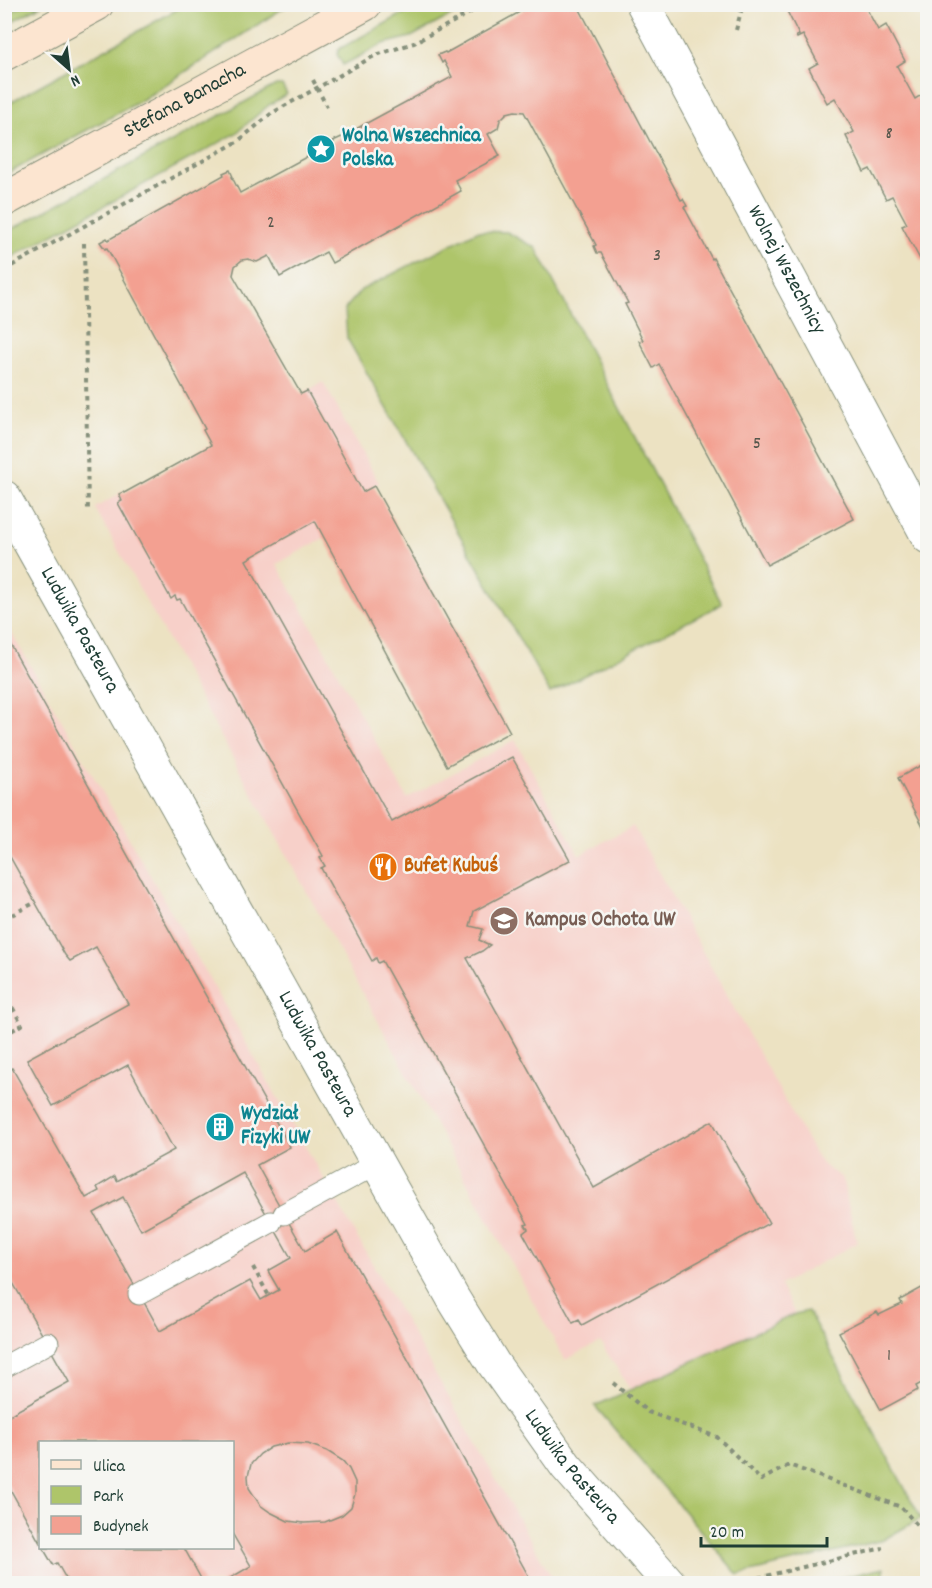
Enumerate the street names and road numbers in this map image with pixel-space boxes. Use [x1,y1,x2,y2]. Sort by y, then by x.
street label: Stefana Banacha [118,56,253,147]
street label: Wolnej Wszechnicy [739,200,832,341]
street label: Ludwika Pasteura [31,562,127,700]
street label: Ludwika Pasteura [269,986,364,1124]
street label: Ludwika Pasteura [516,1404,627,1532]

